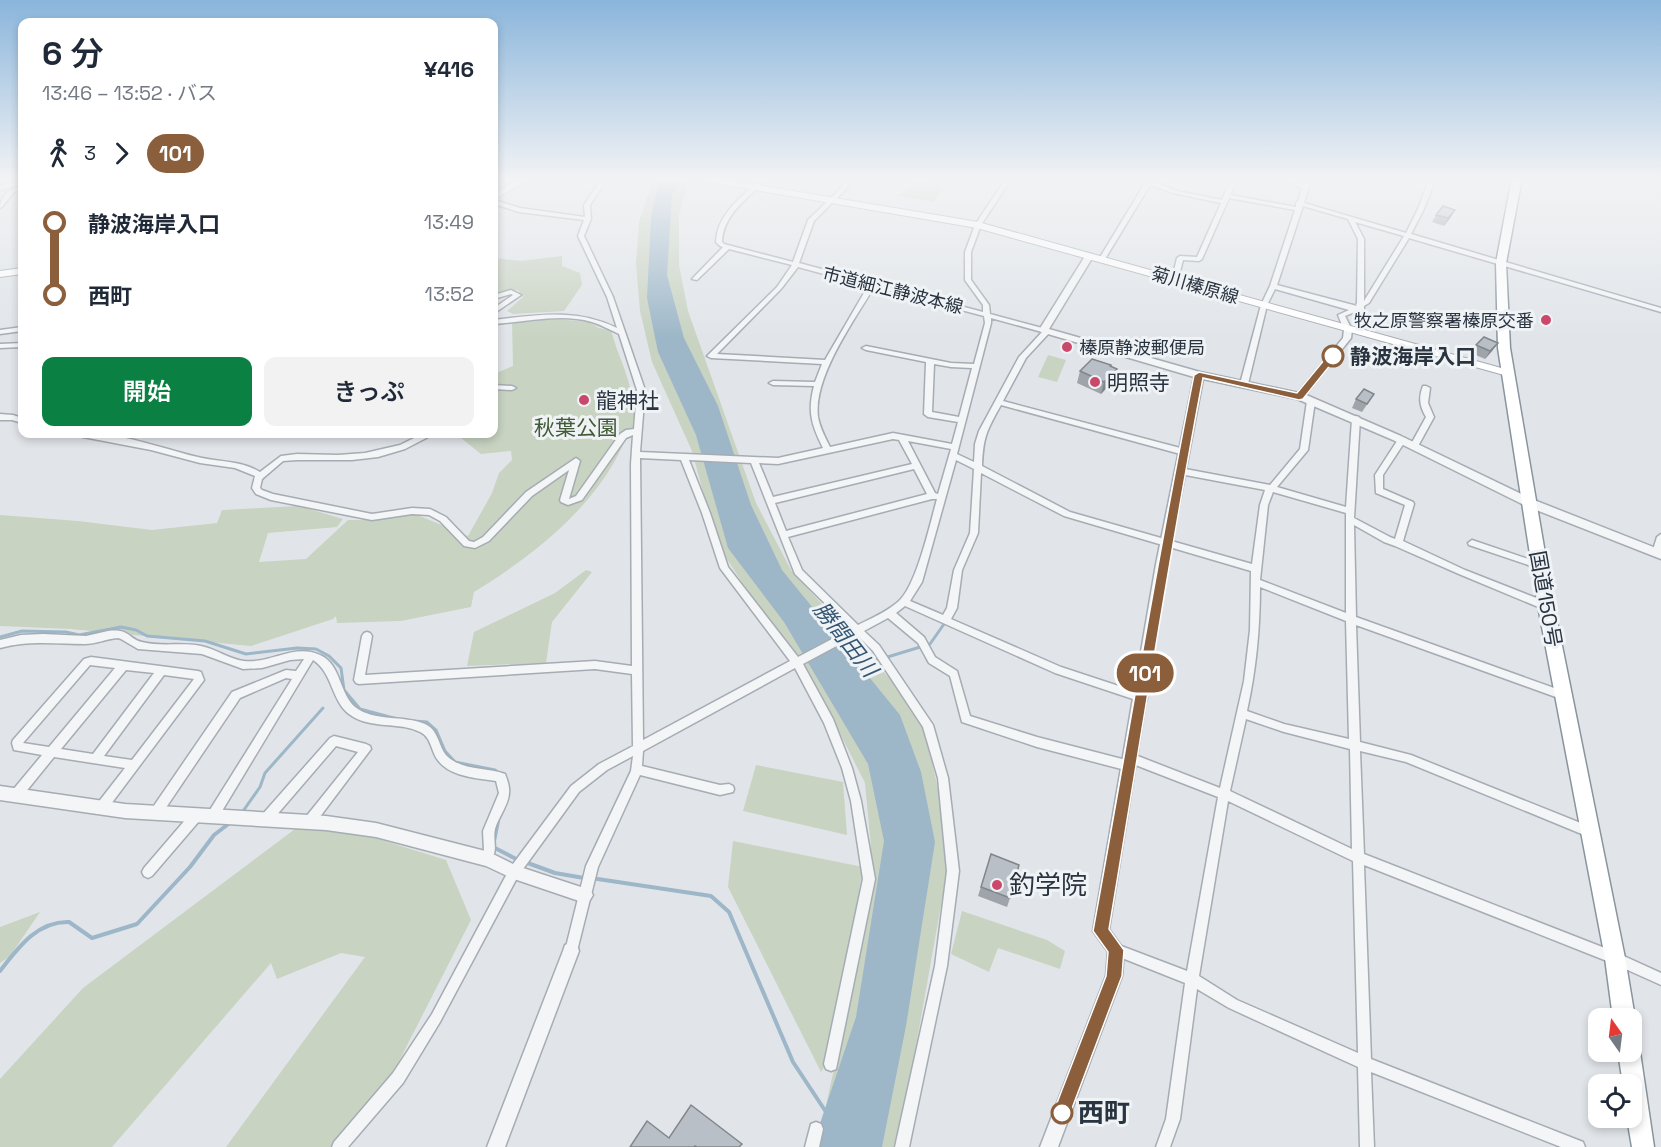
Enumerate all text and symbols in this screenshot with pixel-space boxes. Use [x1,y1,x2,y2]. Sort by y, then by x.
text: 6 分 [42,33,104,75]
text: ¥416 [424,55,474,83]
text: 13:46 – 13:52 · バス [42,80,217,106]
icon: walk [42,137,75,170]
icon: forward [105,137,138,170]
text: 3 [84,140,96,166]
text: 101 [159,140,192,167]
text: 13:49 [424,209,474,235]
text: 静波海岸入口 [88,210,220,238]
street label: 市道細江静波本線 [820,261,966,319]
street label: 菊川榛原線 [1149,262,1241,308]
text: 13:52 [425,281,474,307]
text: 西町 [88,282,132,310]
place label: 牧之原警察署榛原交番 [1354,309,1534,332]
marker: 牧之原警察署榛原交番 [1539,313,1553,327]
place label: 榛原静波郵便局 [1079,336,1205,359]
marker: 榛原静波郵便局 [1060,340,1074,354]
place label: 静波海岸入口 [1350,343,1476,370]
marker: 静波海岸入口 [1322,345,1344,367]
button: 開始 [42,357,252,426]
button: きっぷ [264,357,474,426]
place label: 明照寺 [1107,369,1170,396]
marker: 明照寺 [1088,375,1102,389]
place label: 龍神社 [596,387,659,414]
marker: 龍神社 [577,393,591,407]
park label: 秋葉公園 [534,414,618,441]
street label: 国道150号 [1524,548,1568,650]
water label: 勝間田川 [808,596,885,684]
line badge: 101 [1110,654,1180,692]
text: 101 [1129,660,1161,687]
place label: 釣学院 [1009,868,1087,902]
marker: 釣学院 [990,878,1004,892]
north arrow [1588,1008,1642,1062]
map controls [1588,1008,1642,1128]
button: locate [1588,1074,1642,1128]
place label: 西町 [1078,1096,1130,1130]
marker: 西町 [1051,1102,1073,1124]

